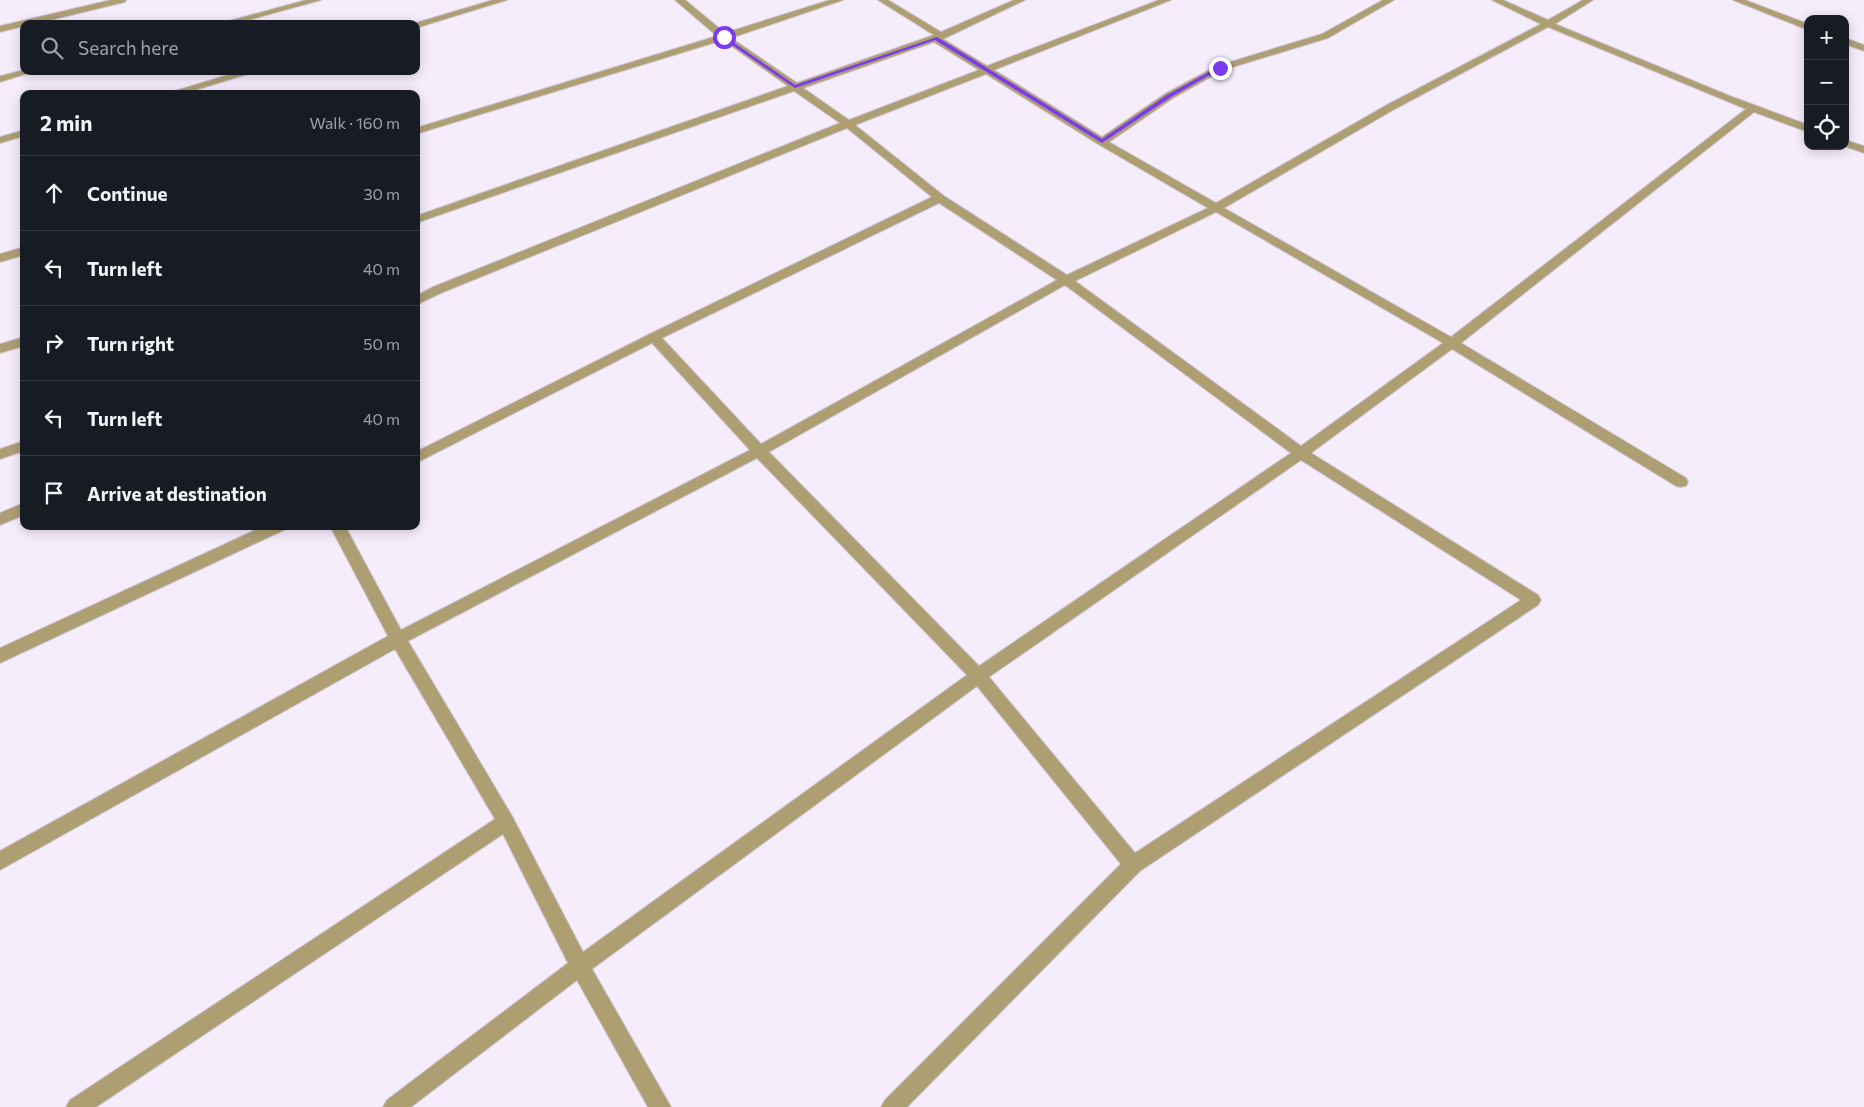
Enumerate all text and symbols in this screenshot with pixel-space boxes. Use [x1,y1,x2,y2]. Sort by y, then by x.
map controls [1804,15,1849,150]
button: + [1804,15,1849,60]
search box [20,20,420,75]
route start [713,26,736,49]
icon: search [38,34,66,62]
text: Search here [78,36,178,59]
route end [1209,57,1232,80]
button: − [1804,60,1849,105]
button: locate [1804,105,1849,150]
text: 2 min [40,110,92,135]
text: Walk · 160 m [310,113,400,132]
icon: ahead [40,179,68,207]
text: Continue [87,182,167,205]
text: 30 m [363,184,400,203]
icon: left [40,254,68,282]
text: Turn left [87,257,162,280]
text: 40 m [363,259,400,278]
icon: right [40,329,68,357]
text: Turn right [87,332,174,355]
text: 50 m [363,334,400,353]
icon: left [40,404,68,432]
text: Turn left [87,407,162,430]
text: 40 m [363,409,400,428]
icon: arrive [40,479,68,507]
text: Arrive at destination [87,482,267,505]

